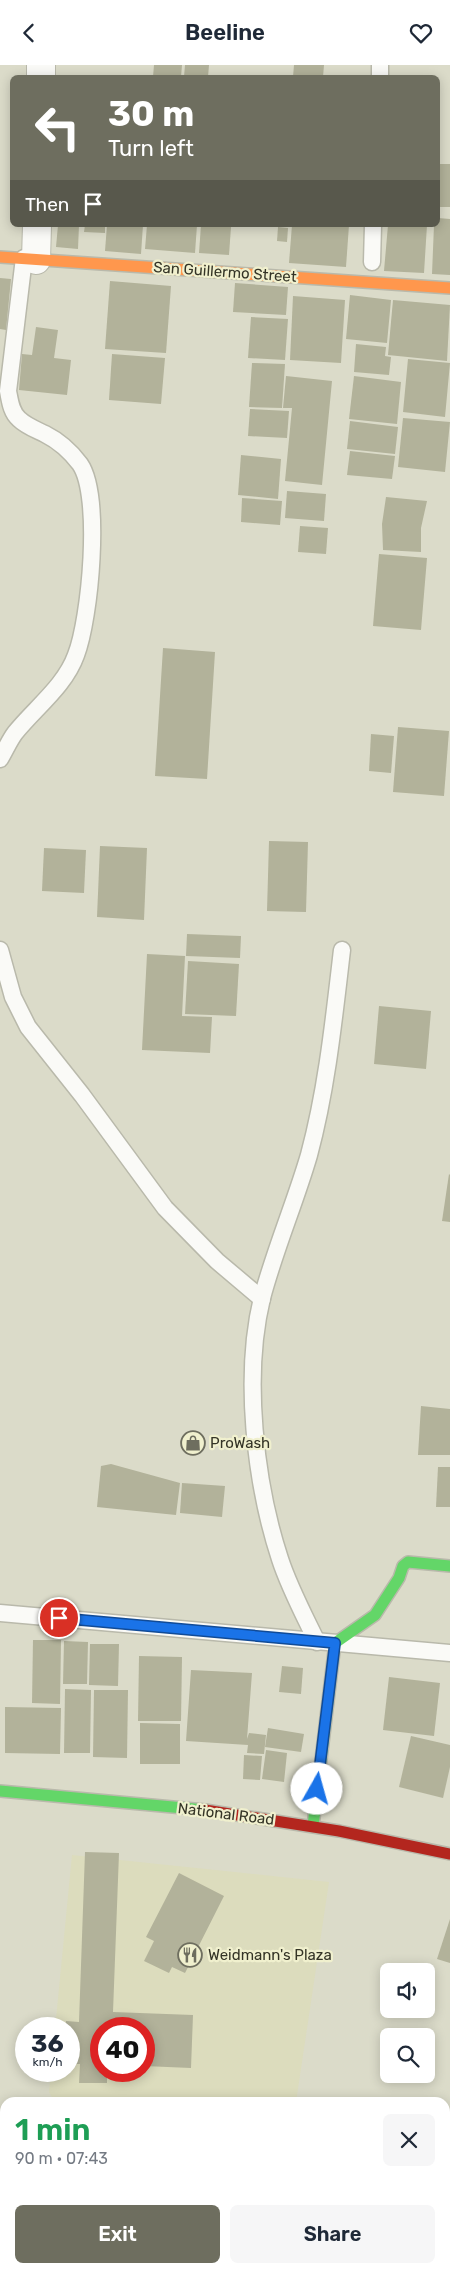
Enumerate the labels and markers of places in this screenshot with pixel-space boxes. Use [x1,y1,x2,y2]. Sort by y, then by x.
shop icon: ProWash [180,1430,206,1456]
place label: ProWash [210,1434,270,1452]
pin [38,1597,80,1639]
restaurant icon: Weidmann's Plaza [177,1942,203,1968]
place label: Weidmann's Plaza [208,1946,332,1964]

